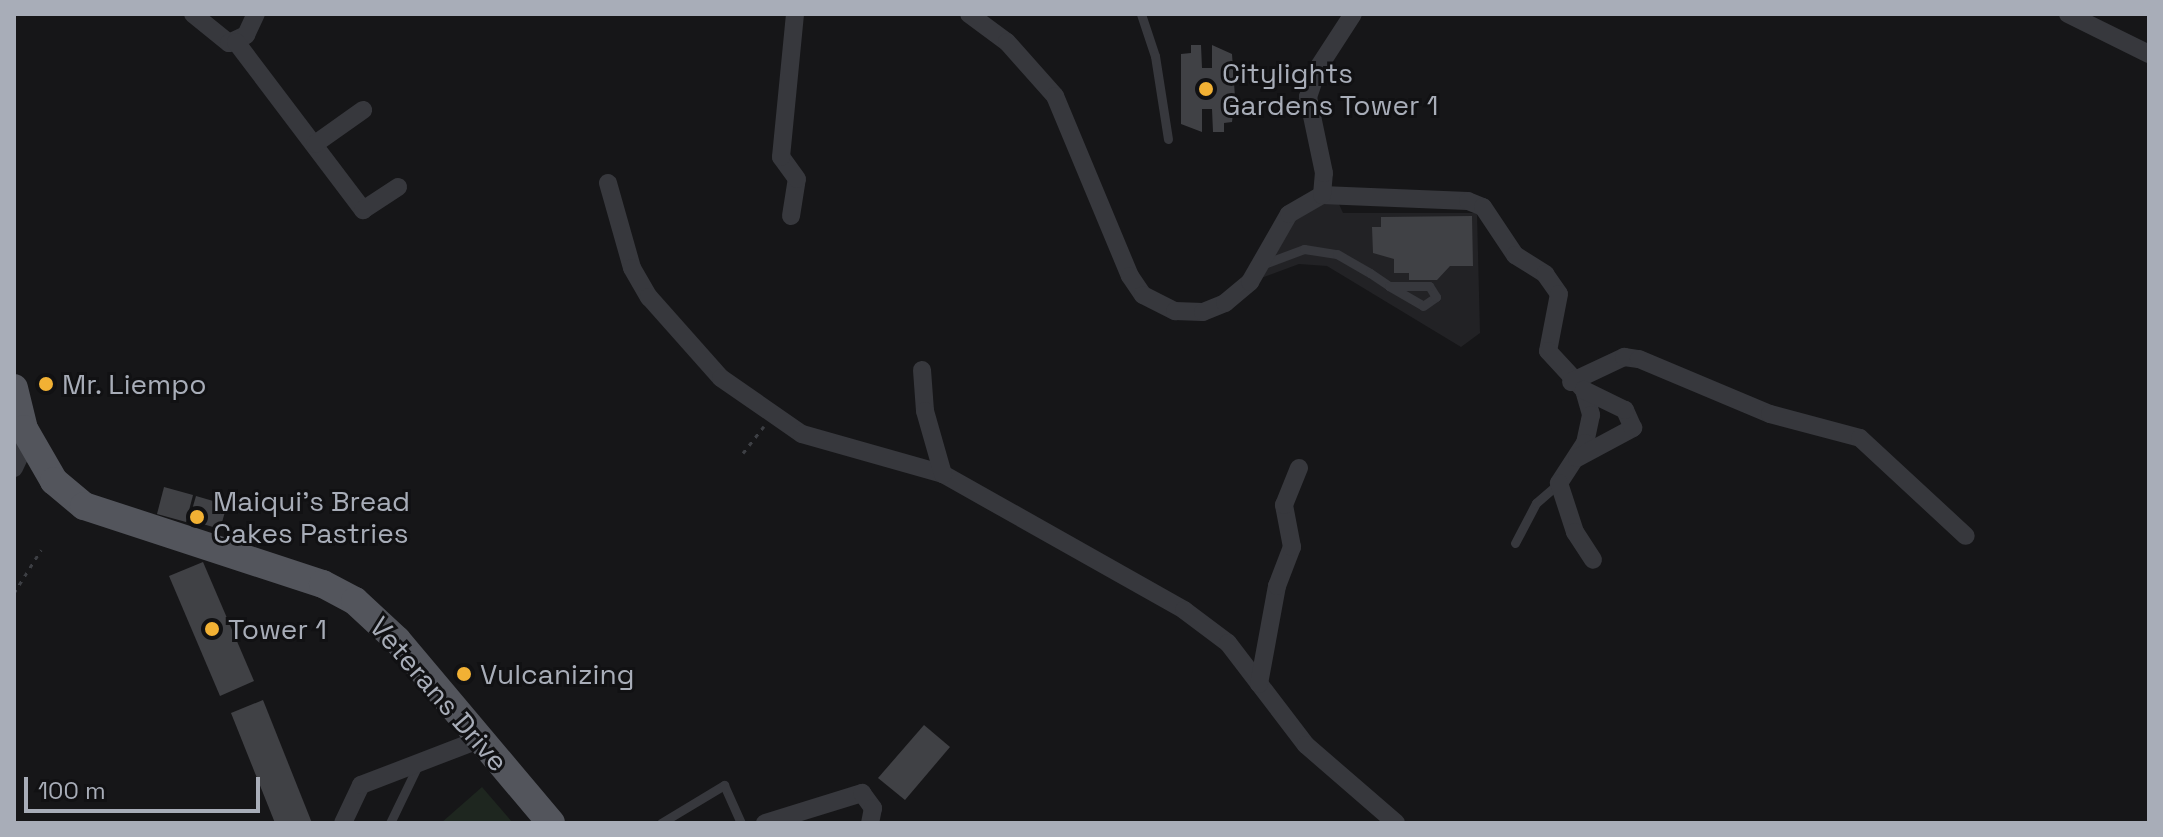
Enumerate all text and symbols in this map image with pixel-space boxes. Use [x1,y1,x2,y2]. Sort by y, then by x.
place label: Citylights Gardens Tower 1 [1222,56,1439,122]
marker: Citylights Gardens Tower 1 [1197,80,1215,98]
place label: Mr. Liempo [62,367,207,401]
marker: Mr. Liempo [37,375,55,393]
place label: Maiqui's Bread Cakes Pastries [213,484,410,550]
marker: Maiqui's Bread Cakes Pastries [188,508,206,526]
street label: Veterans Drive [363,610,515,778]
place label: Tower 1 [228,612,327,646]
marker: Tower 1 [203,620,221,638]
place label: Vulcanizing [480,657,635,691]
marker: Vulcanizing [455,665,473,683]
scale bar [28,761,264,811]
text: 100 m [38,775,106,806]

